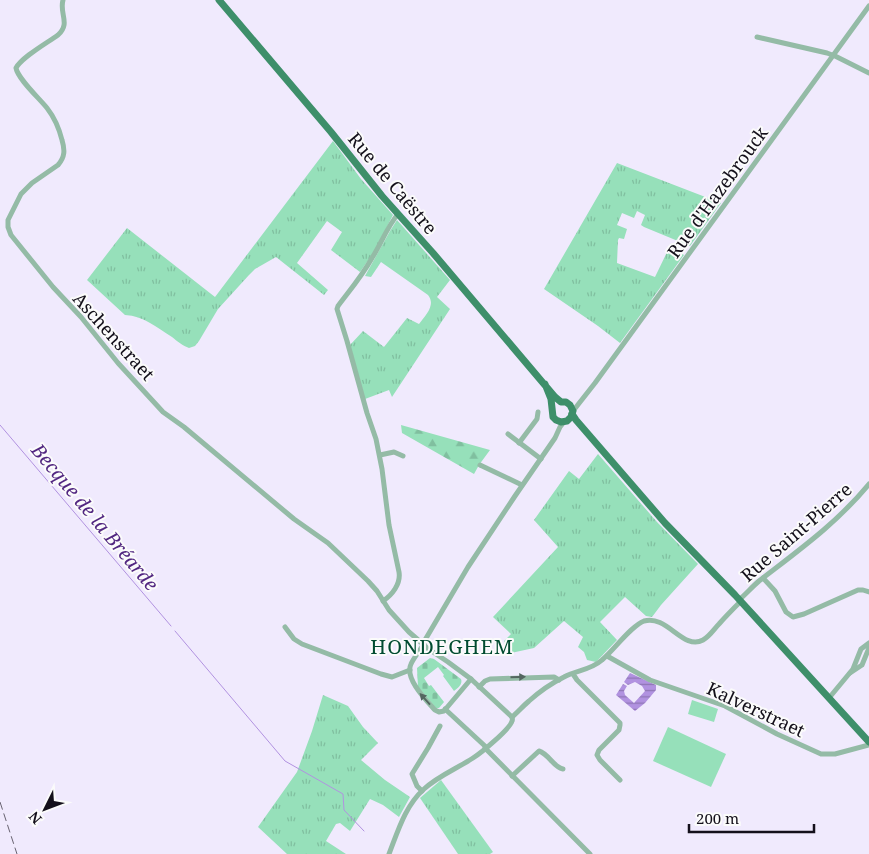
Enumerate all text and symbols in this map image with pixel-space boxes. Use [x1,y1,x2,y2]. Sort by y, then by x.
street label: Rue d'Hazebrouck [661,121,773,262]
street label: Rue de Caëstre [343,127,443,239]
street label: Aschenstraet [68,287,160,385]
water label: Becque de la Bréarde [25,437,164,596]
street label: Rue Saint-Pierre [735,477,857,587]
district label: HONDEGHEM [370,633,514,660]
one-way arrow [510,673,526,681]
street label: Kalverstraet [703,676,809,742]
one-way arrow [419,693,431,705]
north arrow [20,784,70,834]
scale bar [689,802,814,834]
text: N [24,808,46,828]
text: 200 m [696,808,739,828]

